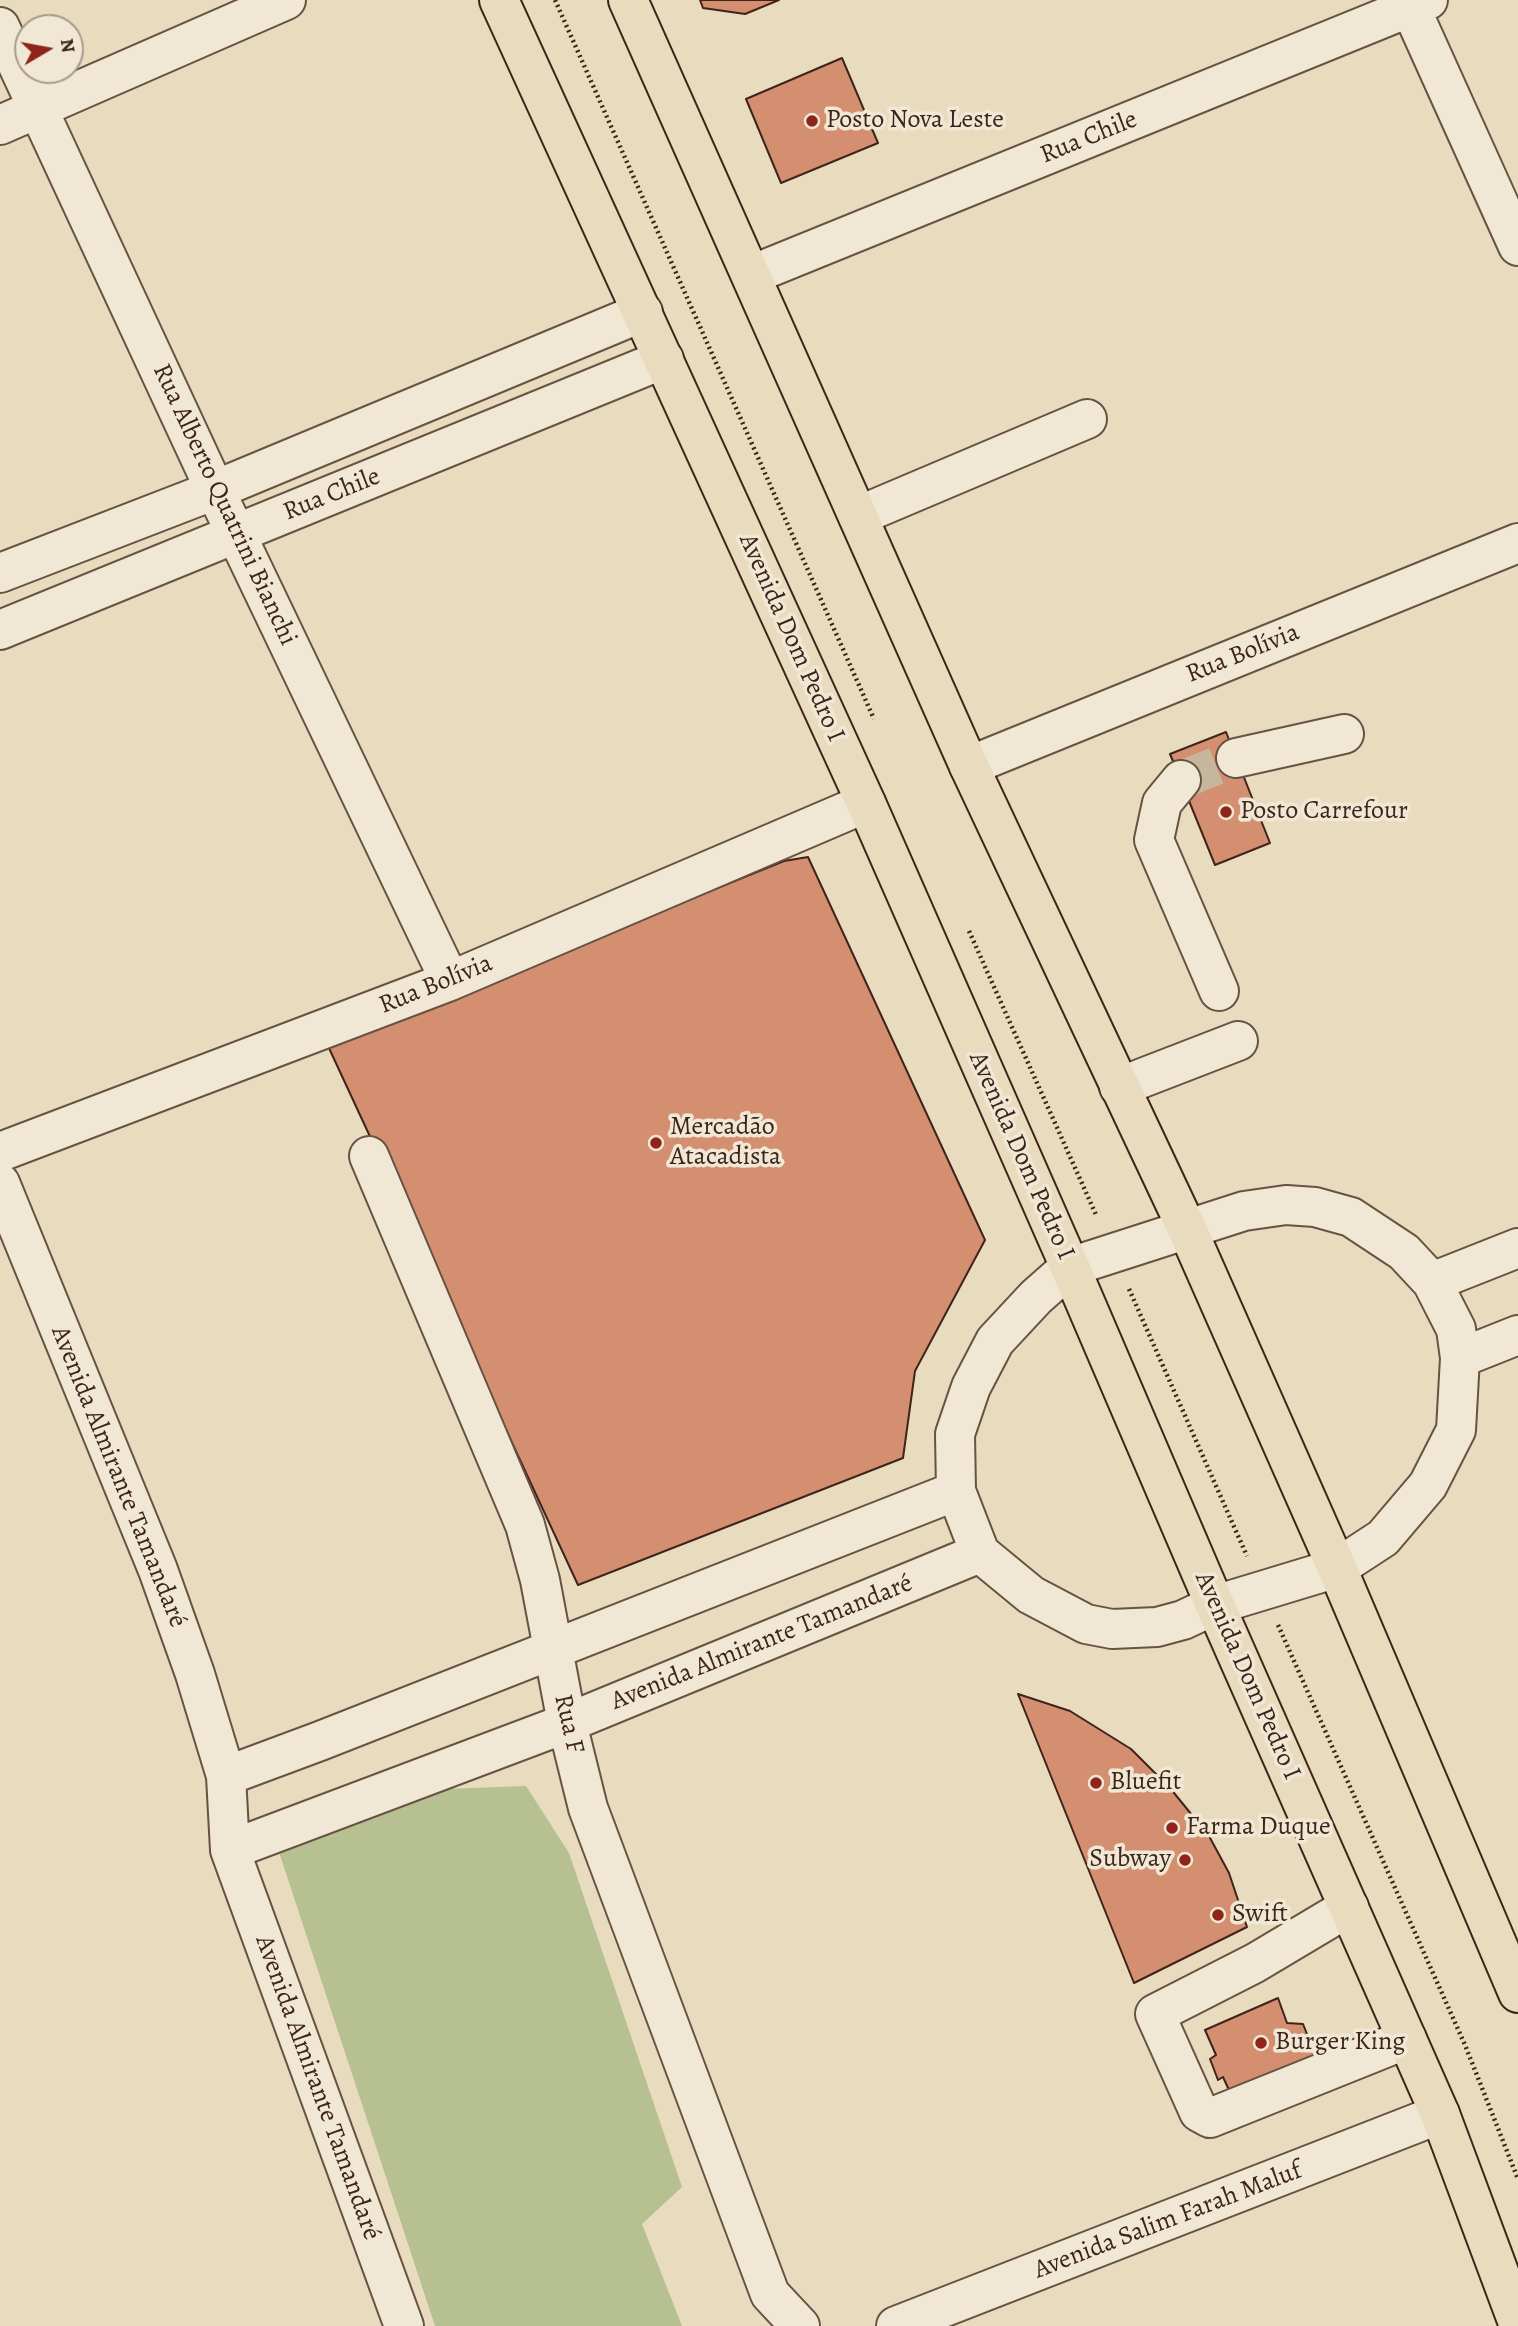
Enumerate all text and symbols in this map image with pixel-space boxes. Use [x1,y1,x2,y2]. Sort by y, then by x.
north arrow [14,14,84,84]
text: N [54,37,82,55]
street label: Rua Chile [1036,104,1142,172]
place label: Posto Nova Leste [826,105,1004,137]
marker: Posto Nova Leste [804,113,820,129]
street label: Rua Alberto Quatrini Bianchi [145,359,303,651]
street label: Rua Chile [279,461,385,529]
street label: Avenida Dom Pedro I [731,529,851,747]
street label: Rua Bolívia [1182,617,1304,691]
place label: Posto Carrefour [1240,796,1408,828]
marker: Posto Carrefour [1218,804,1234,820]
street label: Rua Bolívia [375,948,497,1022]
street label: Avenida Dom Pedro I [961,1047,1081,1265]
place label: Mercadão Atacadista [670,1112,781,1174]
marker: Mercadão Atacadista [648,1135,664,1151]
street label: Avenida Almirante Tamandaré [43,1322,193,1632]
street label: Avenida Dom Pedro I [1187,1567,1307,1785]
street label: Avenida Almirante Tamandaré [607,1568,917,1718]
street label: Rua F [546,1691,590,1757]
place label: Bluefit [1110,1767,1181,1799]
marker: Bluefit [1088,1775,1104,1791]
place label: Farma Duque [1186,1812,1331,1844]
marker: Farma Duque [1164,1820,1180,1836]
place label: Subway [1089,1844,1171,1876]
marker: Subway [1177,1852,1193,1868]
place label: Swift [1232,1899,1288,1931]
marker: Swift [1210,1907,1226,1923]
street label: Avenida Almirante Tamandaré [247,1931,387,2245]
place label: Burger King [1275,2027,1405,2059]
marker: Burger King [1253,2035,1269,2051]
street label: Avenida Salim Farah Maluf [1030,2156,1306,2286]

